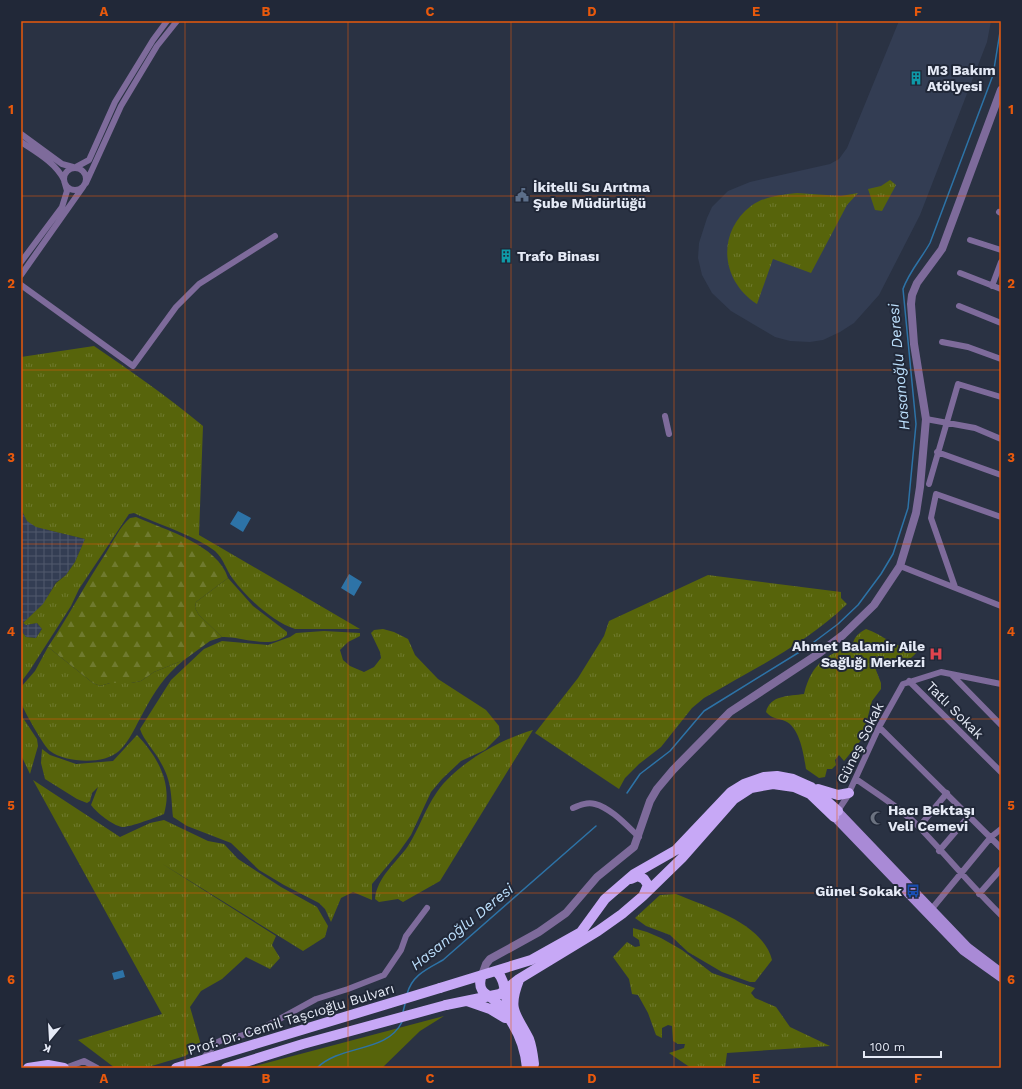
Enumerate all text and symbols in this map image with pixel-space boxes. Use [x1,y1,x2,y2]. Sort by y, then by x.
text: A [100,4,109,19]
text: B [262,4,271,19]
text: C [426,4,435,19]
text: D [587,4,597,19]
text: E [752,4,760,19]
text: F [914,4,922,19]
place label: M3 Bakım Atölyesi [927,62,996,94]
building icon: M3 Bakım Atölyesi [908,70,924,86]
text: 1 [8,102,14,117]
text: 1 [1008,102,1014,117]
place label: İkitelli Su Arıtma Şube Müdürlüğü [533,179,651,211]
public building icon: İkitelli Su Arıtma Şube Müdürlüğü [514,187,530,203]
building icon: Trafo Binası [498,248,514,264]
place label: Trafo Binası [517,248,599,264]
text: 2 [7,276,15,291]
text: 2 [1007,276,1015,291]
water label: Hasanoğlu Deresi [884,302,914,431]
text: 3 [7,450,15,465]
text: 3 [1007,450,1015,465]
text: 4 [7,624,16,639]
text: 4 [1007,624,1016,639]
place label: Ahmet Balamir Aile Sağlığı Merkezi [792,638,925,670]
hospital icon: Ahmet Balamir Aile Sağlığı Merkezi [928,646,944,662]
street label: Tatlı Sokak [923,678,987,742]
street label: Güneş Sokak [833,700,887,786]
text: 5 [7,798,15,813]
text: 5 [1007,798,1015,813]
place label: Hacı Bektaşı Veli Cemevi [888,802,975,834]
mosque icon: Hacı Bektaşı Veli Cemevi [869,810,885,826]
water label: Hasanoğlu Deresi [407,879,518,974]
place label: Günel Sokak [815,883,902,899]
bus stop icon: Günel Sokak [905,883,921,899]
text: 6 [7,972,15,987]
text: 6 [1007,972,1015,987]
street label: Prof. Dr. Cemil Taşcıoğlu Bulvarı [186,980,396,1058]
north arrow [30,1019,70,1059]
scale bar [864,1033,941,1059]
text: 100 m [870,1040,905,1054]
text: K [41,1041,53,1055]
text: A [100,1071,109,1086]
text: B [262,1071,271,1086]
text: C [426,1071,435,1086]
text: D [587,1071,597,1086]
text: E [752,1071,760,1086]
text: F [914,1071,922,1086]

